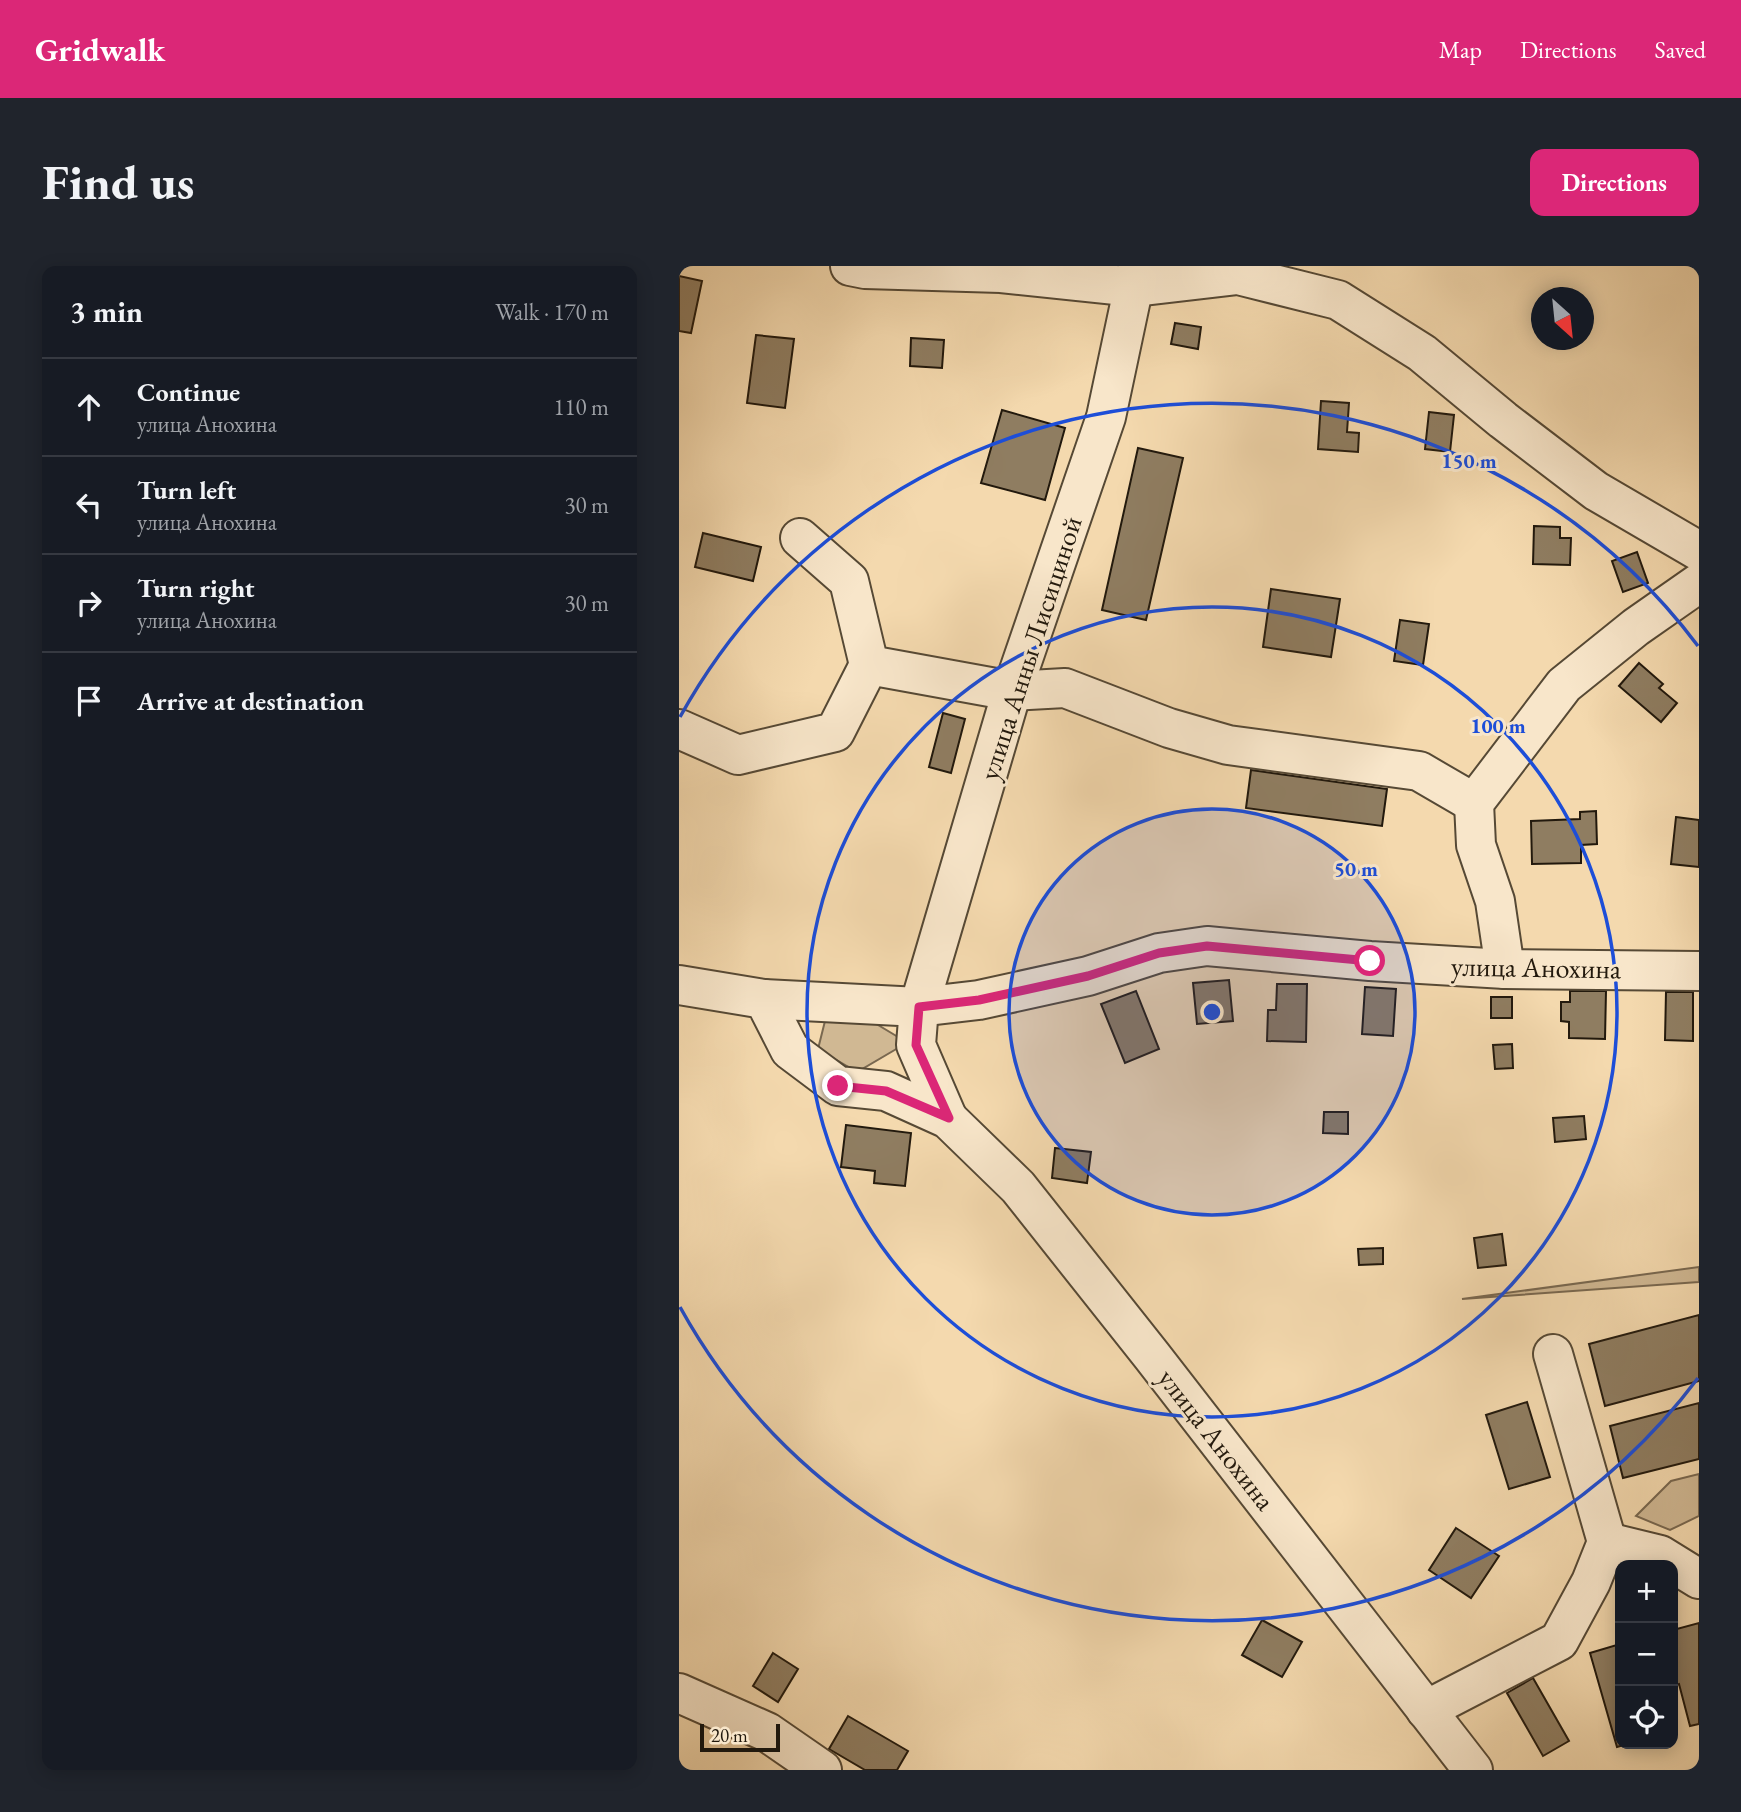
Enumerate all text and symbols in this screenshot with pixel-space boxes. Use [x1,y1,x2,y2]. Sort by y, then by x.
text: Gridwalk [35,28,165,71]
text: Map [1439,34,1482,65]
text: Directions [1520,34,1617,65]
text: Saved [1655,34,1706,65]
button: Directions [1530,149,1699,216]
text: Find us [42,150,194,214]
north arrow [1531,287,1594,350]
text: 3 min [70,292,143,331]
text: Walk · 170 m [495,297,609,327]
text: Continue [137,375,240,409]
icon: ahead [70,388,108,426]
text: 110 m [553,392,609,422]
text: улица Анохина [137,409,277,439]
text: 150 m [1441,447,1497,474]
text: Turn left [137,473,236,507]
icon: left [70,486,108,524]
text: 30 m [564,490,609,520]
text: улица Анохина [137,507,277,537]
street label: улица Анны Лисициной [970,511,1090,784]
text: Turn right [137,571,255,605]
icon: right [70,584,108,622]
text: 30 m [564,588,609,618]
text: улица Анохина [137,605,277,635]
icon: arrive [70,682,108,720]
text: Arrive at destination [137,684,364,718]
text: 100 m [1470,712,1526,739]
text: 50 m [1334,855,1378,882]
route start [1354,945,1385,976]
street label: улица Анохина [1450,948,1622,986]
centre of rings [1200,1000,1224,1024]
route end [822,1070,853,1101]
street label: улица Анохина [1150,1361,1284,1518]
map controls [1615,1560,1678,1749]
button: + [1615,1560,1678,1623]
button: − [1615,1623,1678,1686]
button: locate [1615,1686,1678,1749]
scale bar [700,1721,781,1753]
text: 20 m [711,1723,748,1748]

